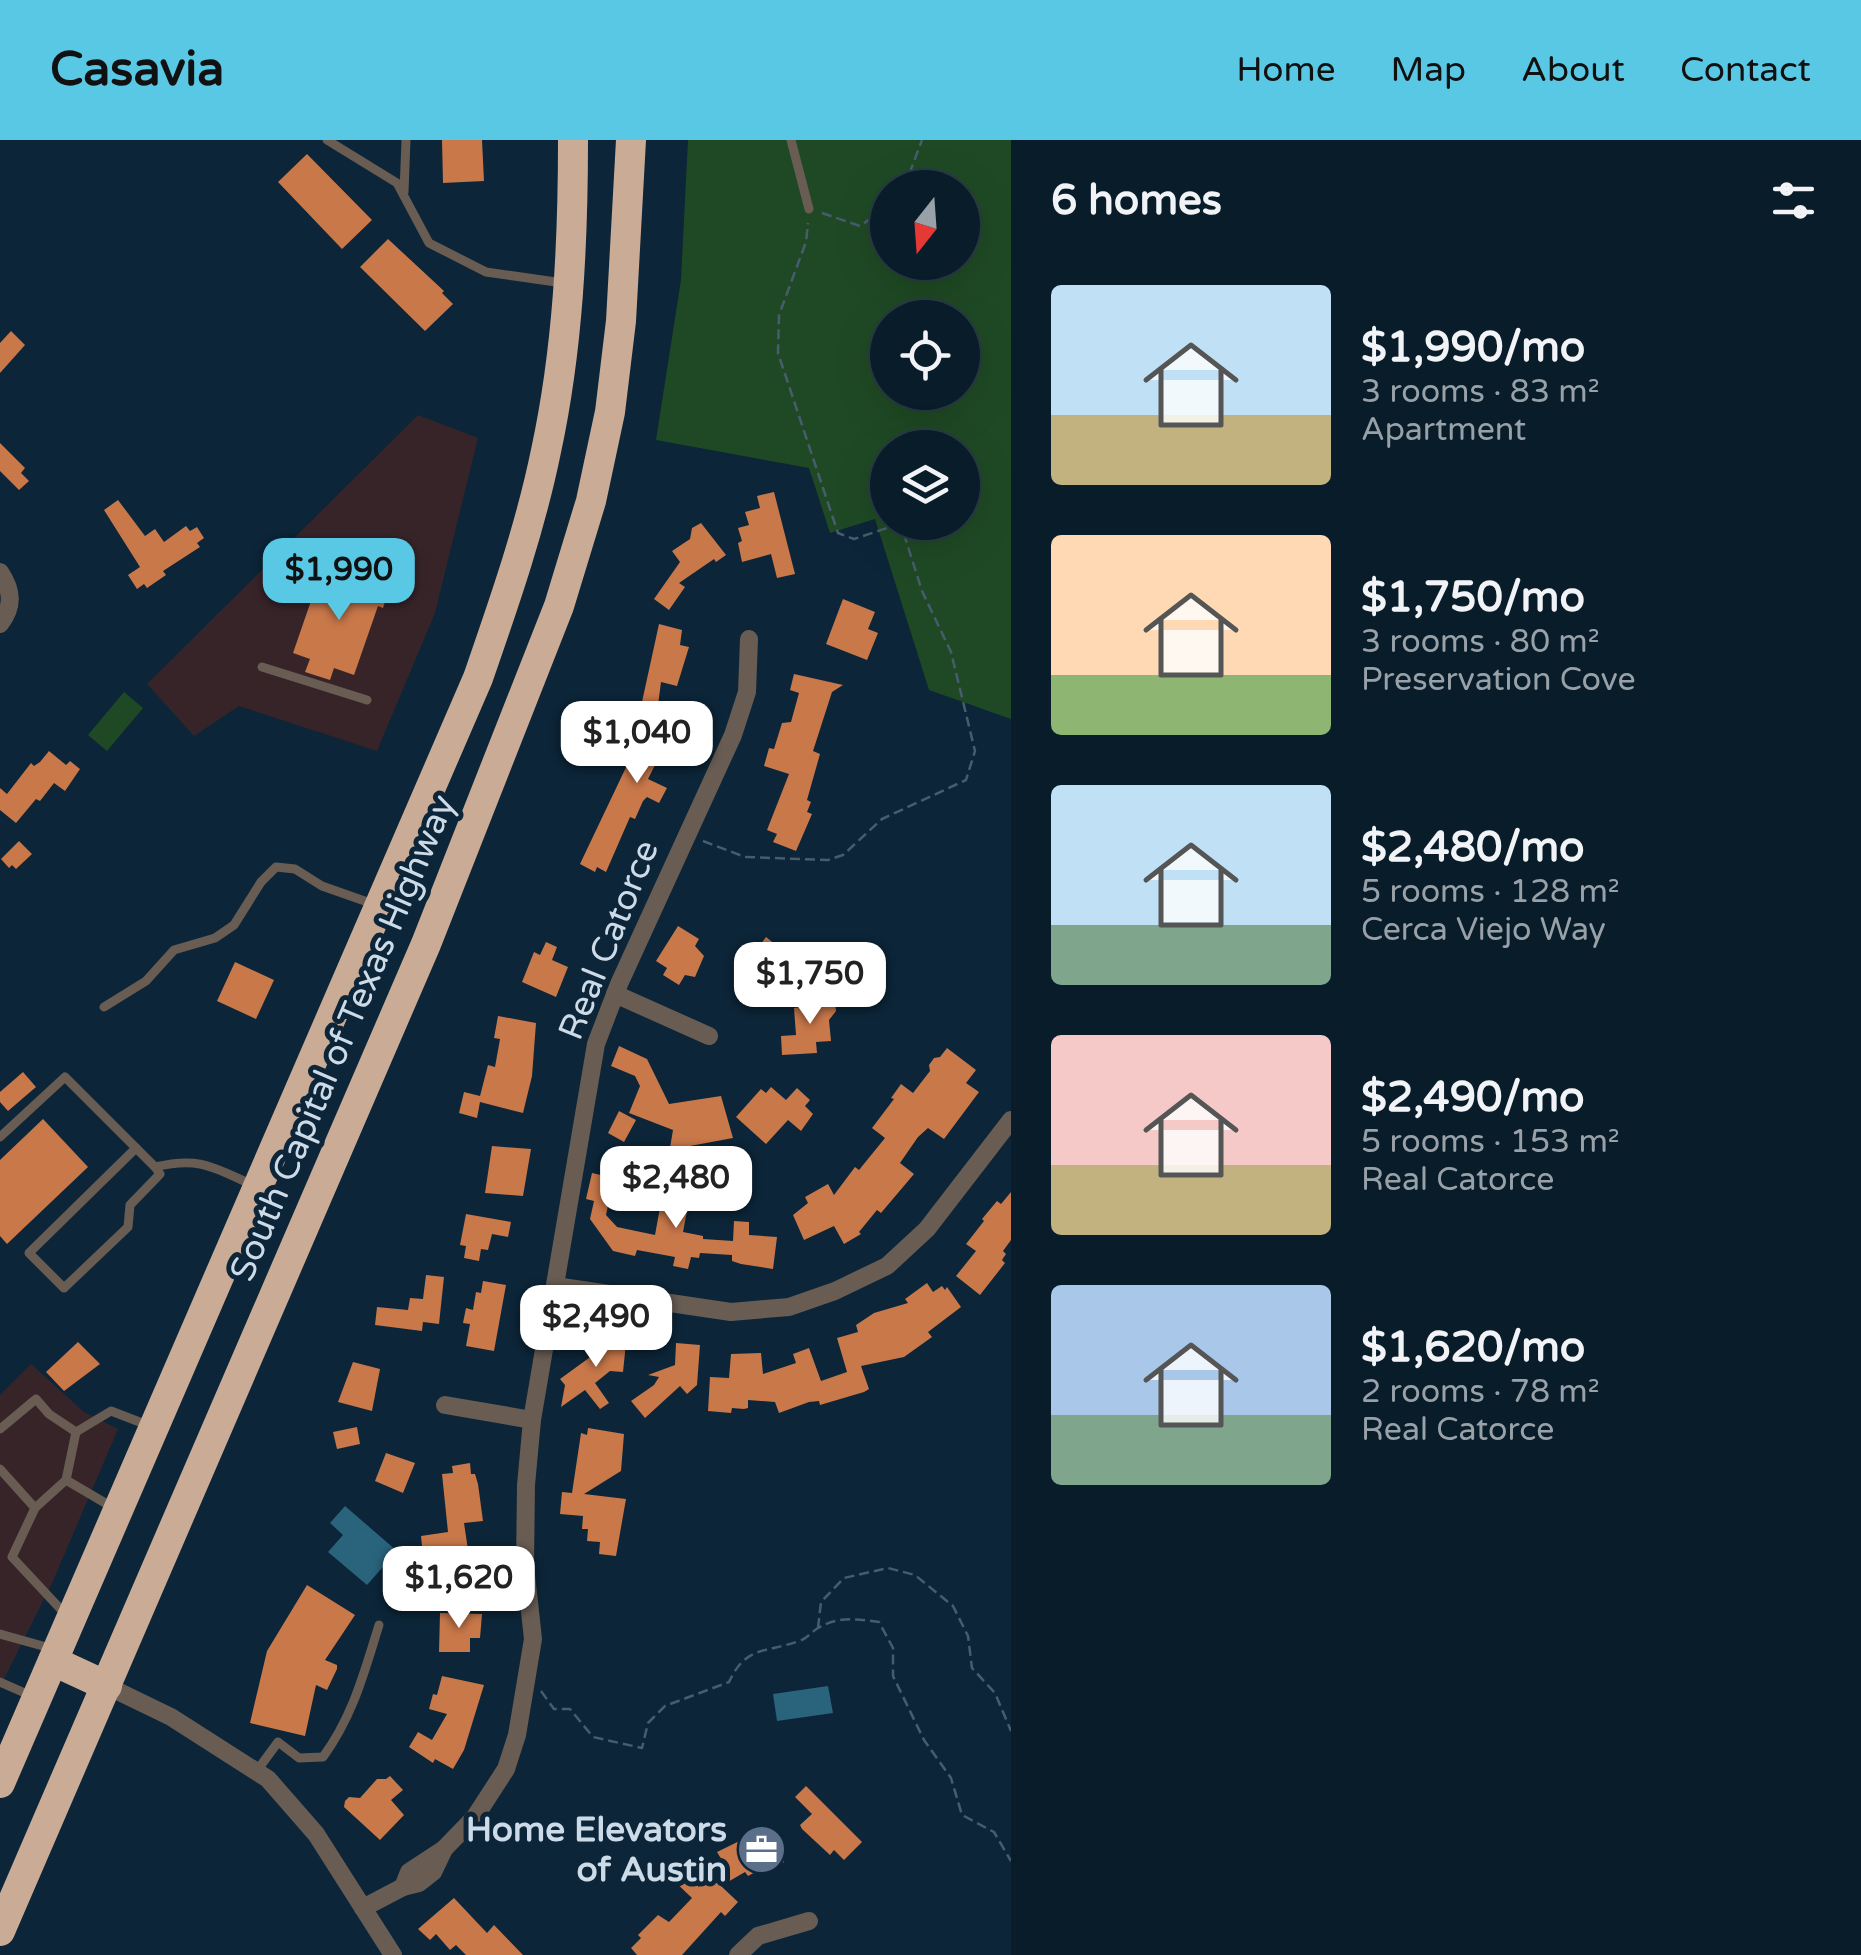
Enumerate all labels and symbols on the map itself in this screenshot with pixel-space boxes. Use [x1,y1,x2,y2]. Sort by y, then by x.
north arrow [870,170,980,280]
pin: $1,990 [258,538,420,623]
pin: $1,040 [556,701,718,786]
street label: South Capital of Texas Highway [221,789,465,1287]
street label: Real Catorce [550,834,668,1046]
pin: $1,750 [729,942,891,1027]
pin: $2,480 [595,1146,757,1231]
pin: $2,490 [515,1285,677,1370]
pin: $1,620 [378,1546,540,1631]
place label: Home Elevators of Austin [466,1809,727,1891]
office icon: Home Elevators of Austin [736,1824,788,1876]

